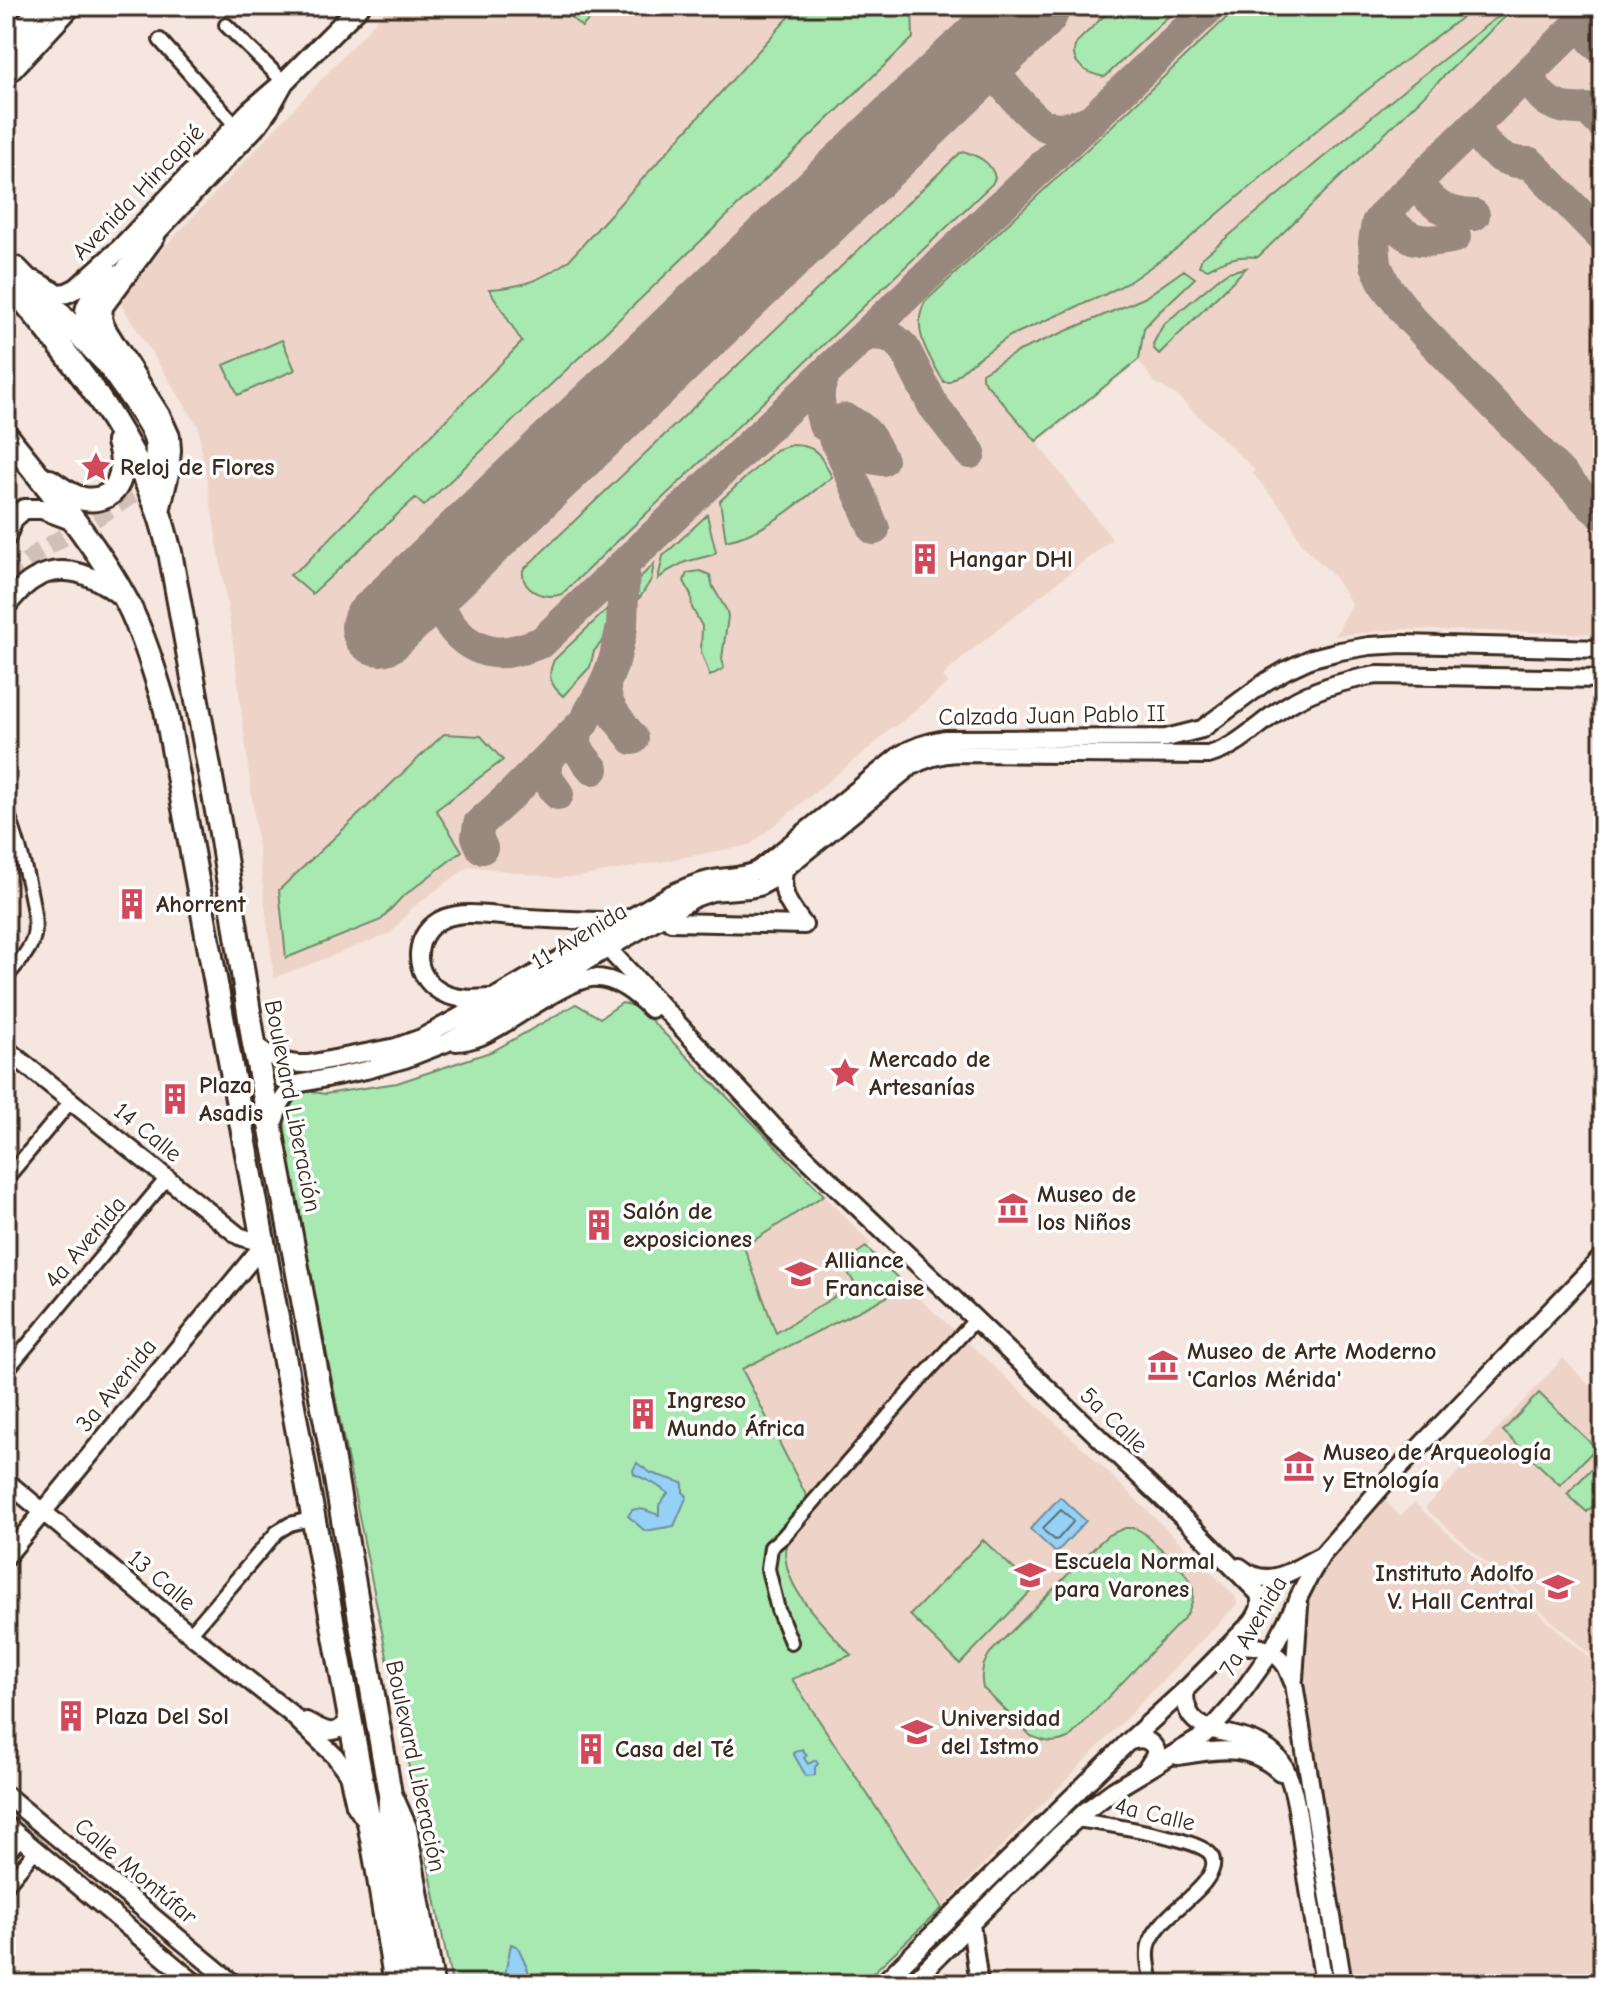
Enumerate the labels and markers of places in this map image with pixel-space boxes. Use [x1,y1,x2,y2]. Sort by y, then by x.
place icon: Reloj de Flores [79,450,113,484]
place label: Reloj de Flores [120,453,274,481]
building icon: Hangar DHl [908,542,942,576]
place label: Hangar DHl [949,545,1073,573]
building icon: Ahorrent [115,887,149,921]
place label: Ahorrent [156,890,247,918]
place label: Mercado de Artesanías [869,1045,991,1101]
place icon: Mercado de Artesanías [828,1056,862,1090]
place label: Plaza Asadis [199,1071,263,1127]
building icon: Plaza Asadis [158,1082,192,1116]
place label: Museo de los Niños [1037,1180,1136,1236]
museum icon: Museo de los Niños [996,1191,1030,1225]
place label: Salón de exposiciones [623,1197,752,1253]
building icon: Salón de exposiciones [582,1208,616,1242]
place label: Alliance Francaise [825,1246,925,1302]
school or university icon: Alliance Francaise [784,1257,818,1291]
place label: Museo de Arte Moderno 'Carlos Mérida' [1187,1337,1436,1393]
museum icon: Museo de Arte Moderno 'Carlos Mérida' [1146,1348,1180,1382]
place label: Ingreso Mundo África [667,1386,805,1442]
building icon: Ingreso Mundo África [626,1397,660,1431]
place label: Museo de Arqueología y Etnología [1323,1438,1551,1494]
museum icon: Museo de Arqueología y Etnología [1282,1449,1316,1483]
place label: Escuela Normal para Varones [1054,1547,1215,1603]
school or university icon: Escuela Normal para Varones [1013,1558,1047,1592]
place label: Instituto Adolfo V. Hall Central [1375,1559,1534,1615]
school or university icon: Instituto Adolfo V. Hall Central [1541,1570,1575,1604]
building icon: Plaza Del Sol [54,1699,88,1733]
place label: Plaza Del Sol [95,1702,229,1730]
place label: Universidad del Istmo [941,1704,1060,1760]
school or university icon: Universidad del Istmo [900,1715,934,1749]
building icon: Casa del Té [574,1732,608,1766]
place label: Casa del Té [615,1735,734,1763]

